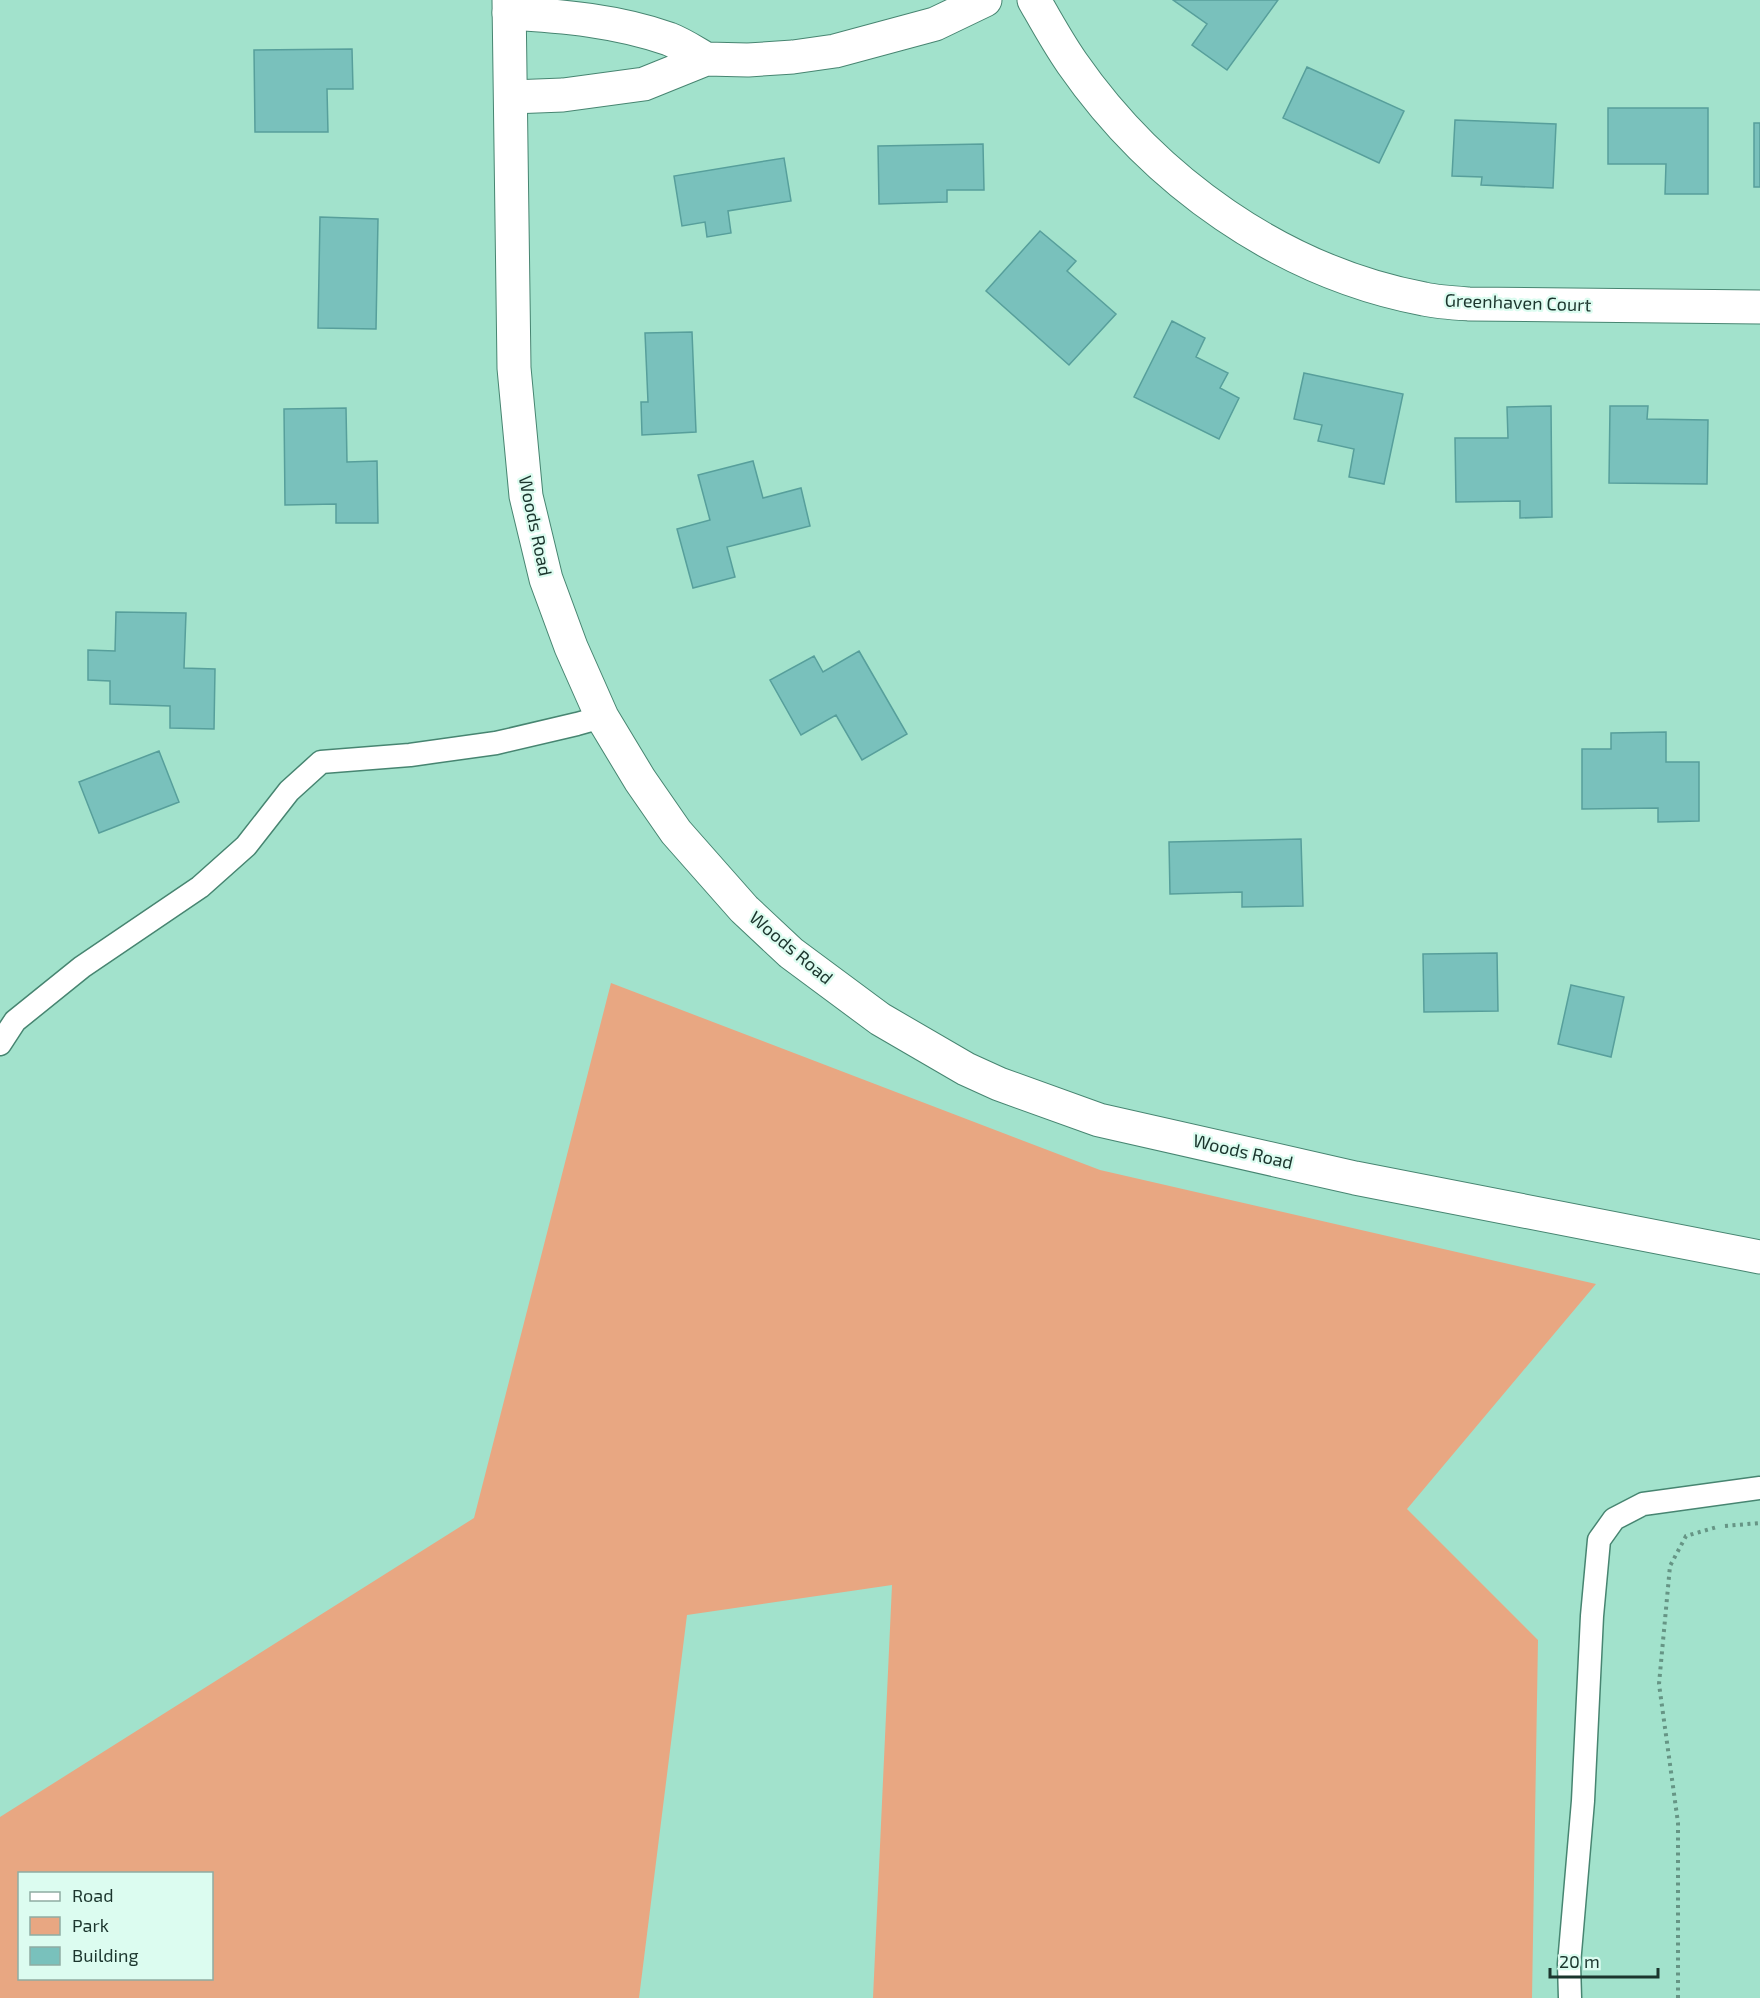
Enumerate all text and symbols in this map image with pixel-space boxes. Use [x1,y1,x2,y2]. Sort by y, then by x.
street label: Greenhaven Court [1444,288,1592,316]
street label: Woods Road [515,474,557,578]
street label: Woods Road [745,906,838,988]
street label: Woods Road [1191,1129,1295,1173]
legend [18,1872,213,1980]
text: Road [72,1884,113,1906]
text: Park [72,1914,109,1936]
scale bar [1550,1941,1658,1979]
text: Building [72,1944,139,1966]
text: 20 m [1559,1950,1600,1972]

